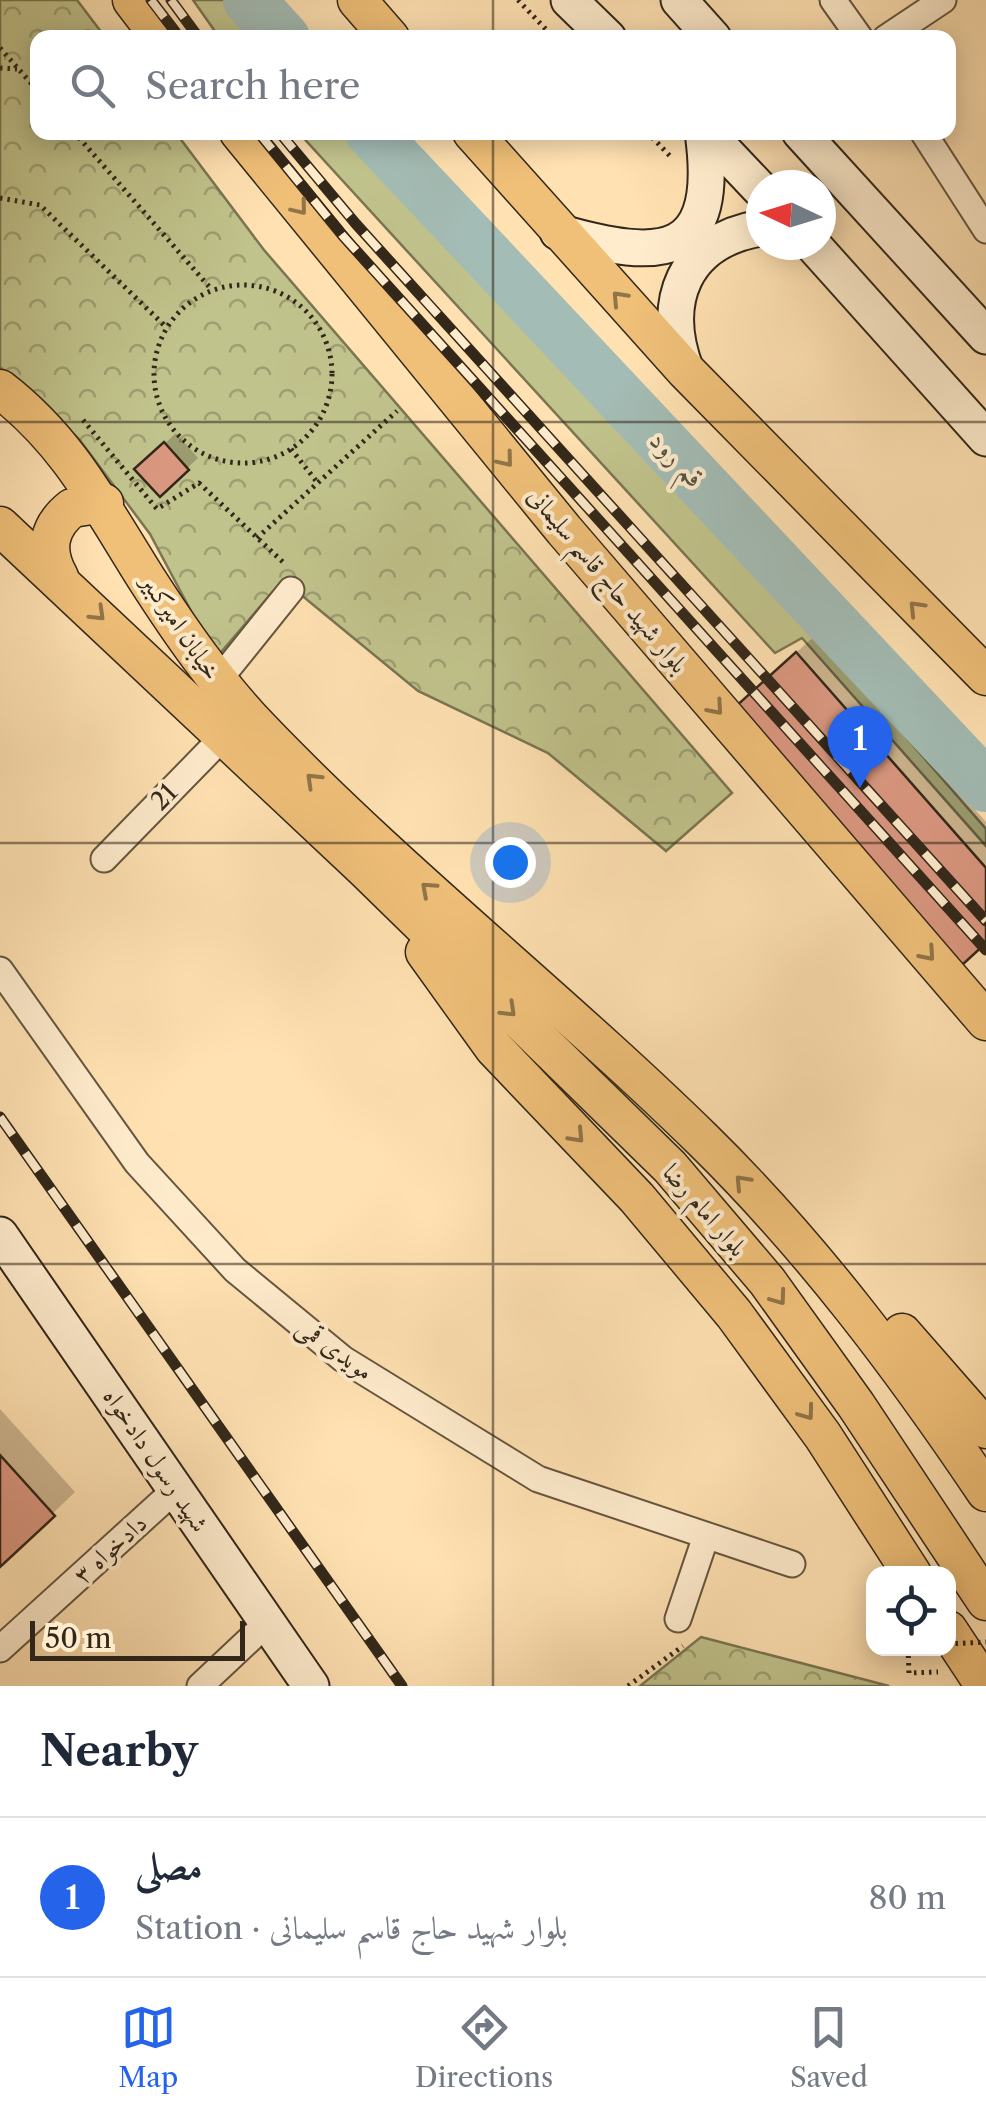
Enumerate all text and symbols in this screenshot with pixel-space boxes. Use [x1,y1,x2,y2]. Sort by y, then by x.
search box [30,30,956,140]
icon: search [65,58,120,113]
text: Search here [145,62,360,109]
north arrow [746,170,836,260]
one-way arrow [288,197,306,215]
one-way arrow [613,291,631,310]
water label: قم رود [636,423,713,501]
one-way arrow [494,448,512,466]
street label: بلوار شهید حاج قاسم سلیمانی [514,481,695,685]
street label: خیابان امیرکبیر [133,566,228,686]
one-way arrow [910,602,928,620]
one-way arrow [87,603,105,621]
one-way arrow [705,696,723,714]
pin: 1 [828,706,892,788]
one-way arrow [306,774,325,792]
street label: 21 [144,777,184,817]
your location [485,837,536,888]
one-way arrow [421,882,440,900]
one-way arrow [917,942,935,961]
one-way arrow [498,998,516,1016]
one-way arrow [566,1124,584,1143]
street label: بلوار امام رضا [652,1157,754,1267]
one-way arrow [736,1175,754,1194]
one-way arrow [767,1287,785,1305]
street label: مویدی قمی [290,1311,379,1389]
street label: شهید رسول دادخواه [96,1382,215,1538]
one-way arrow [795,1402,812,1420]
street label: دادخواه ۳ [67,1508,153,1590]
map controls [866,1566,956,1656]
button: locate [866,1566,956,1656]
scale bar [30,1616,245,1660]
text: 50 m [45,1621,112,1655]
text: Nearby [40,1725,198,1777]
text: مصلی [135,1842,202,1889]
text: 1 [65,1878,80,1917]
text: 80 m [868,1878,946,1917]
text: Station · بلوار شهید حاج قاسم سلیمانی [135,1908,568,1947]
tab: Map [118,2000,178,2094]
tab: Directions [415,2000,553,2094]
tab: Saved [790,2000,868,2094]

